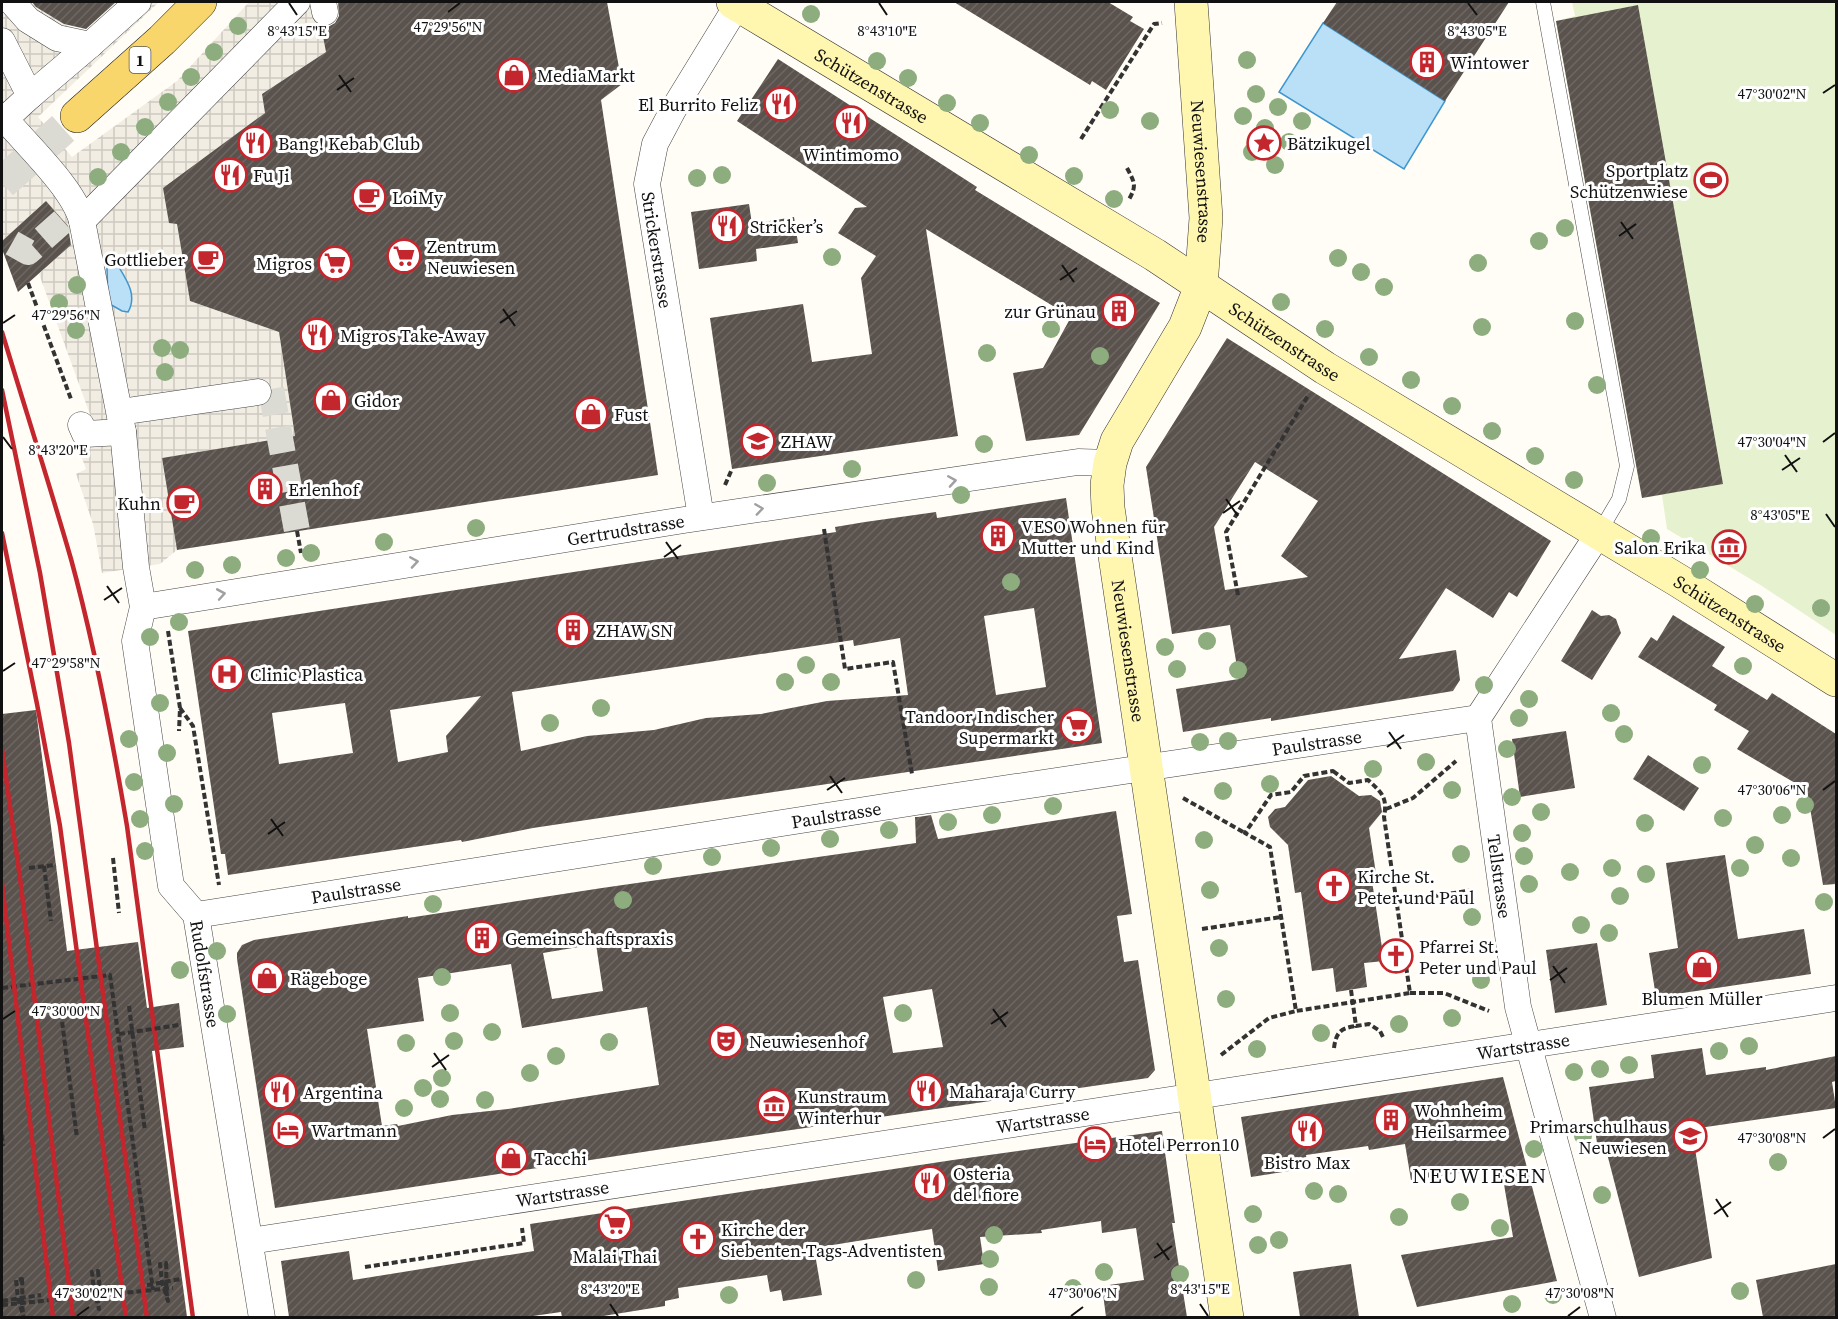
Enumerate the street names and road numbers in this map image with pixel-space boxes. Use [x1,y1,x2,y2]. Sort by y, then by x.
street label: Schützenstrasse [810,42,933,129]
road number: 1 [130,47,150,73]
street label: Neuwiesenstrasse [1185,99,1219,244]
street label: Strickerstrasse [635,190,679,310]
street label: Schützenstrasse [1225,295,1345,387]
street label: Gertrudstrasse [565,508,686,551]
street label: Schützenstrasse [1669,569,1791,658]
street label: Neuwiesenstrasse [1106,578,1152,724]
street label: Paulstrasse [1270,723,1363,761]
street label: Paulstrasse [789,795,883,834]
street label: Tellstrasse [1482,833,1518,920]
street label: Paulstrasse [309,870,403,909]
street label: Rudolfstrasse [185,918,227,1029]
street label: Wartstrasse [1475,1026,1572,1065]
street label: Wartstrasse [994,1100,1091,1139]
street label: Wartstrasse [514,1174,611,1213]

